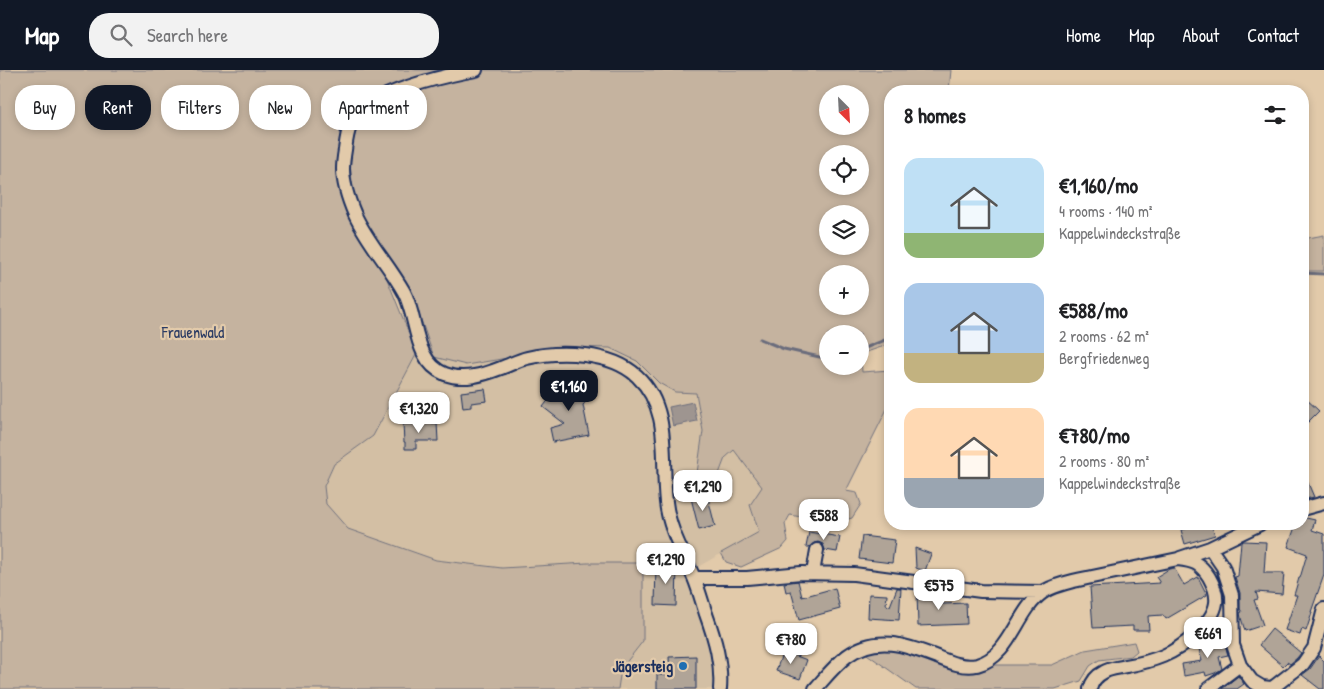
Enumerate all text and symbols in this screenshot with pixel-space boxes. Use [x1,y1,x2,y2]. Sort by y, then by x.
search box [89,13,439,58]
text: Map [25,19,59,51]
icon: search [107,21,135,49]
text: Search here [147,22,228,48]
text: Home [1066,23,1101,48]
text: Map [1129,23,1154,48]
text: About [1182,23,1219,48]
text: Contact [1247,23,1299,48]
chip: Buy [15,85,75,130]
chip: Rent [85,85,151,130]
chip: Filters [161,85,239,130]
chip: New [249,85,311,130]
chip: Apartment [321,85,427,130]
north arrow [819,85,869,135]
map controls [819,85,869,375]
text: 8 homes [904,101,966,130]
icon: filters [1261,101,1289,129]
button: locate [819,145,869,195]
text: €1,160/mo [1059,171,1138,200]
icon: home [944,178,1004,238]
text: 4 rooms · 140 m² [1059,200,1153,222]
button: layers [819,205,869,255]
text: Kappelwindeckstraße [1059,222,1181,244]
button: + [819,265,869,315]
text: €588/mo [1059,296,1128,325]
icon: home [944,303,1004,363]
park label: Frauenwald [161,321,224,343]
button: − [819,325,869,375]
text: 2 rooms · 62 m² [1059,325,1149,347]
text: Bergfriedenweg [1059,347,1149,369]
pin: €1,160 [528,370,610,412]
text: €1,160 [551,375,587,397]
pin: €1,320 [378,392,460,434]
text: €1,320 [400,397,438,419]
text: €780/mo [1059,421,1130,450]
icon: home [944,428,1004,488]
text: 2 rooms · 80 m² [1059,450,1149,472]
pin: €1,290 [662,470,744,512]
text: Kappelwindeckstraße [1059,472,1181,494]
text: €1,290 [684,475,722,497]
pin: €588 [794,498,854,541]
text: €588 [810,504,838,526]
pin: €1,290 [625,542,707,585]
text: €1,290 [647,548,685,570]
pin: €575 [909,568,969,611]
text: €575 [924,574,954,596]
pin: €669 [1178,616,1238,659]
pin: €780 [761,622,821,665]
text: €669 [1195,622,1221,644]
text: €780 [776,628,806,650]
place label: Jägersteig [612,655,673,678]
marker: Jägersteig [677,660,689,672]

